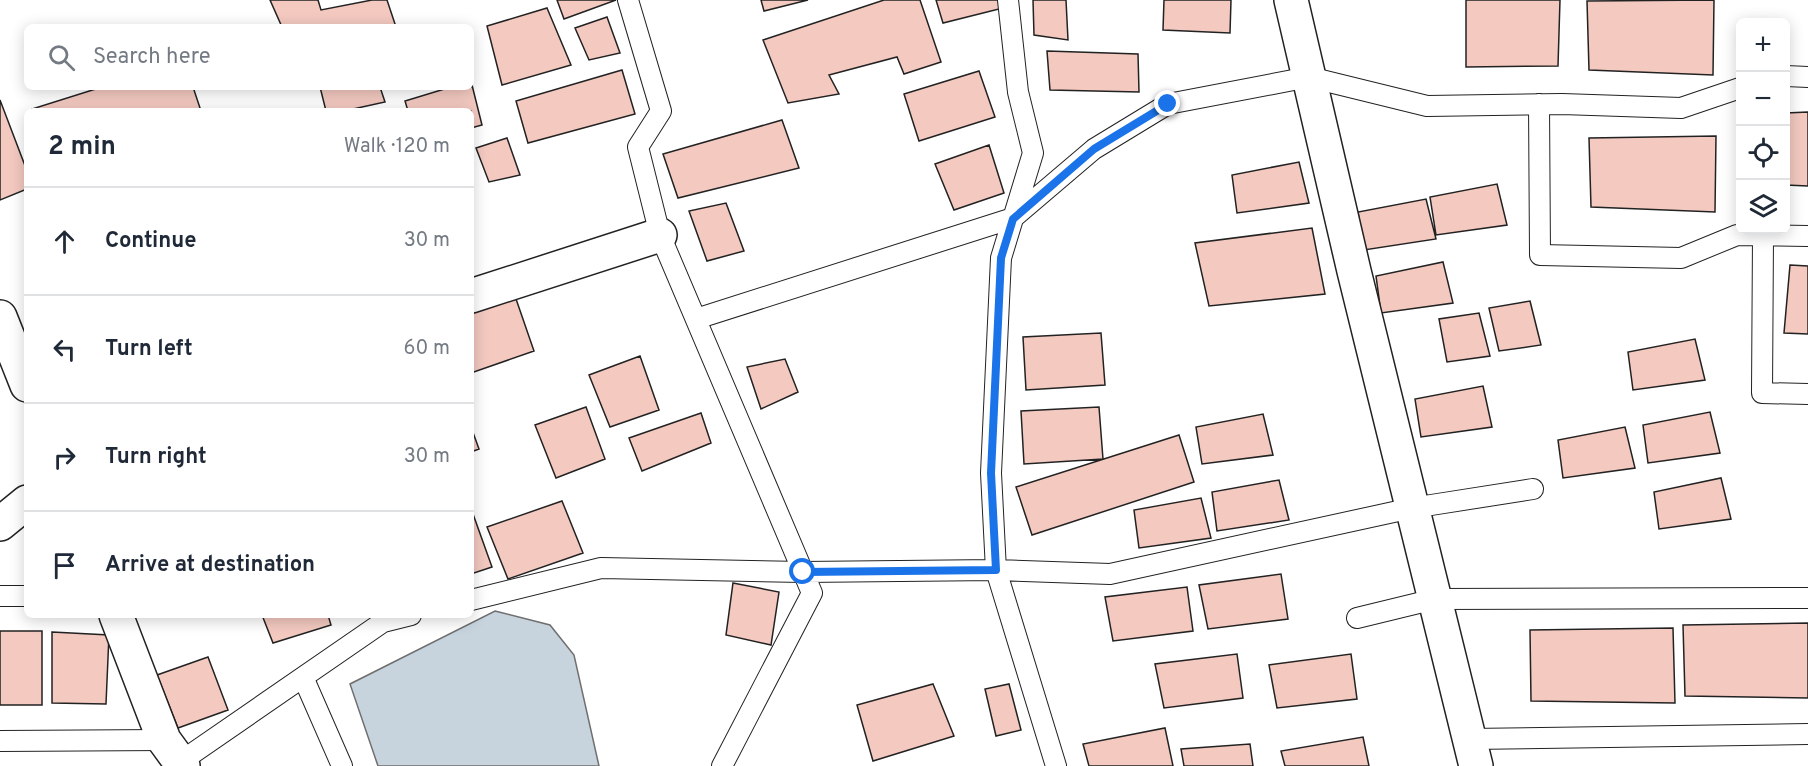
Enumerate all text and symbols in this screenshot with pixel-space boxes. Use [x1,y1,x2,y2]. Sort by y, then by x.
map controls [1736,18,1790,234]
button: + [1736,18,1790,72]
search box [24,24,474,90]
icon: search [45,41,78,74]
text: Search here [93,44,211,71]
button: − [1736,72,1790,126]
route end [1154,90,1180,116]
button: locate [1736,126,1790,180]
text: 2 min [48,131,116,164]
text: Walk · 120 m [344,134,450,160]
button: layers [1736,180,1790,234]
icon: ahead [48,225,81,258]
text: Continue [105,228,196,255]
text: 30 m [404,228,450,254]
icon: left [48,333,81,366]
text: Turn left [105,336,193,363]
text: 60 m [404,336,450,362]
icon: right [48,441,81,474]
text: Turn right [105,444,207,471]
text: 30 m [404,444,450,470]
icon: arrive [48,549,81,582]
text: Arrive at destination [105,552,315,579]
route start [789,558,815,584]

